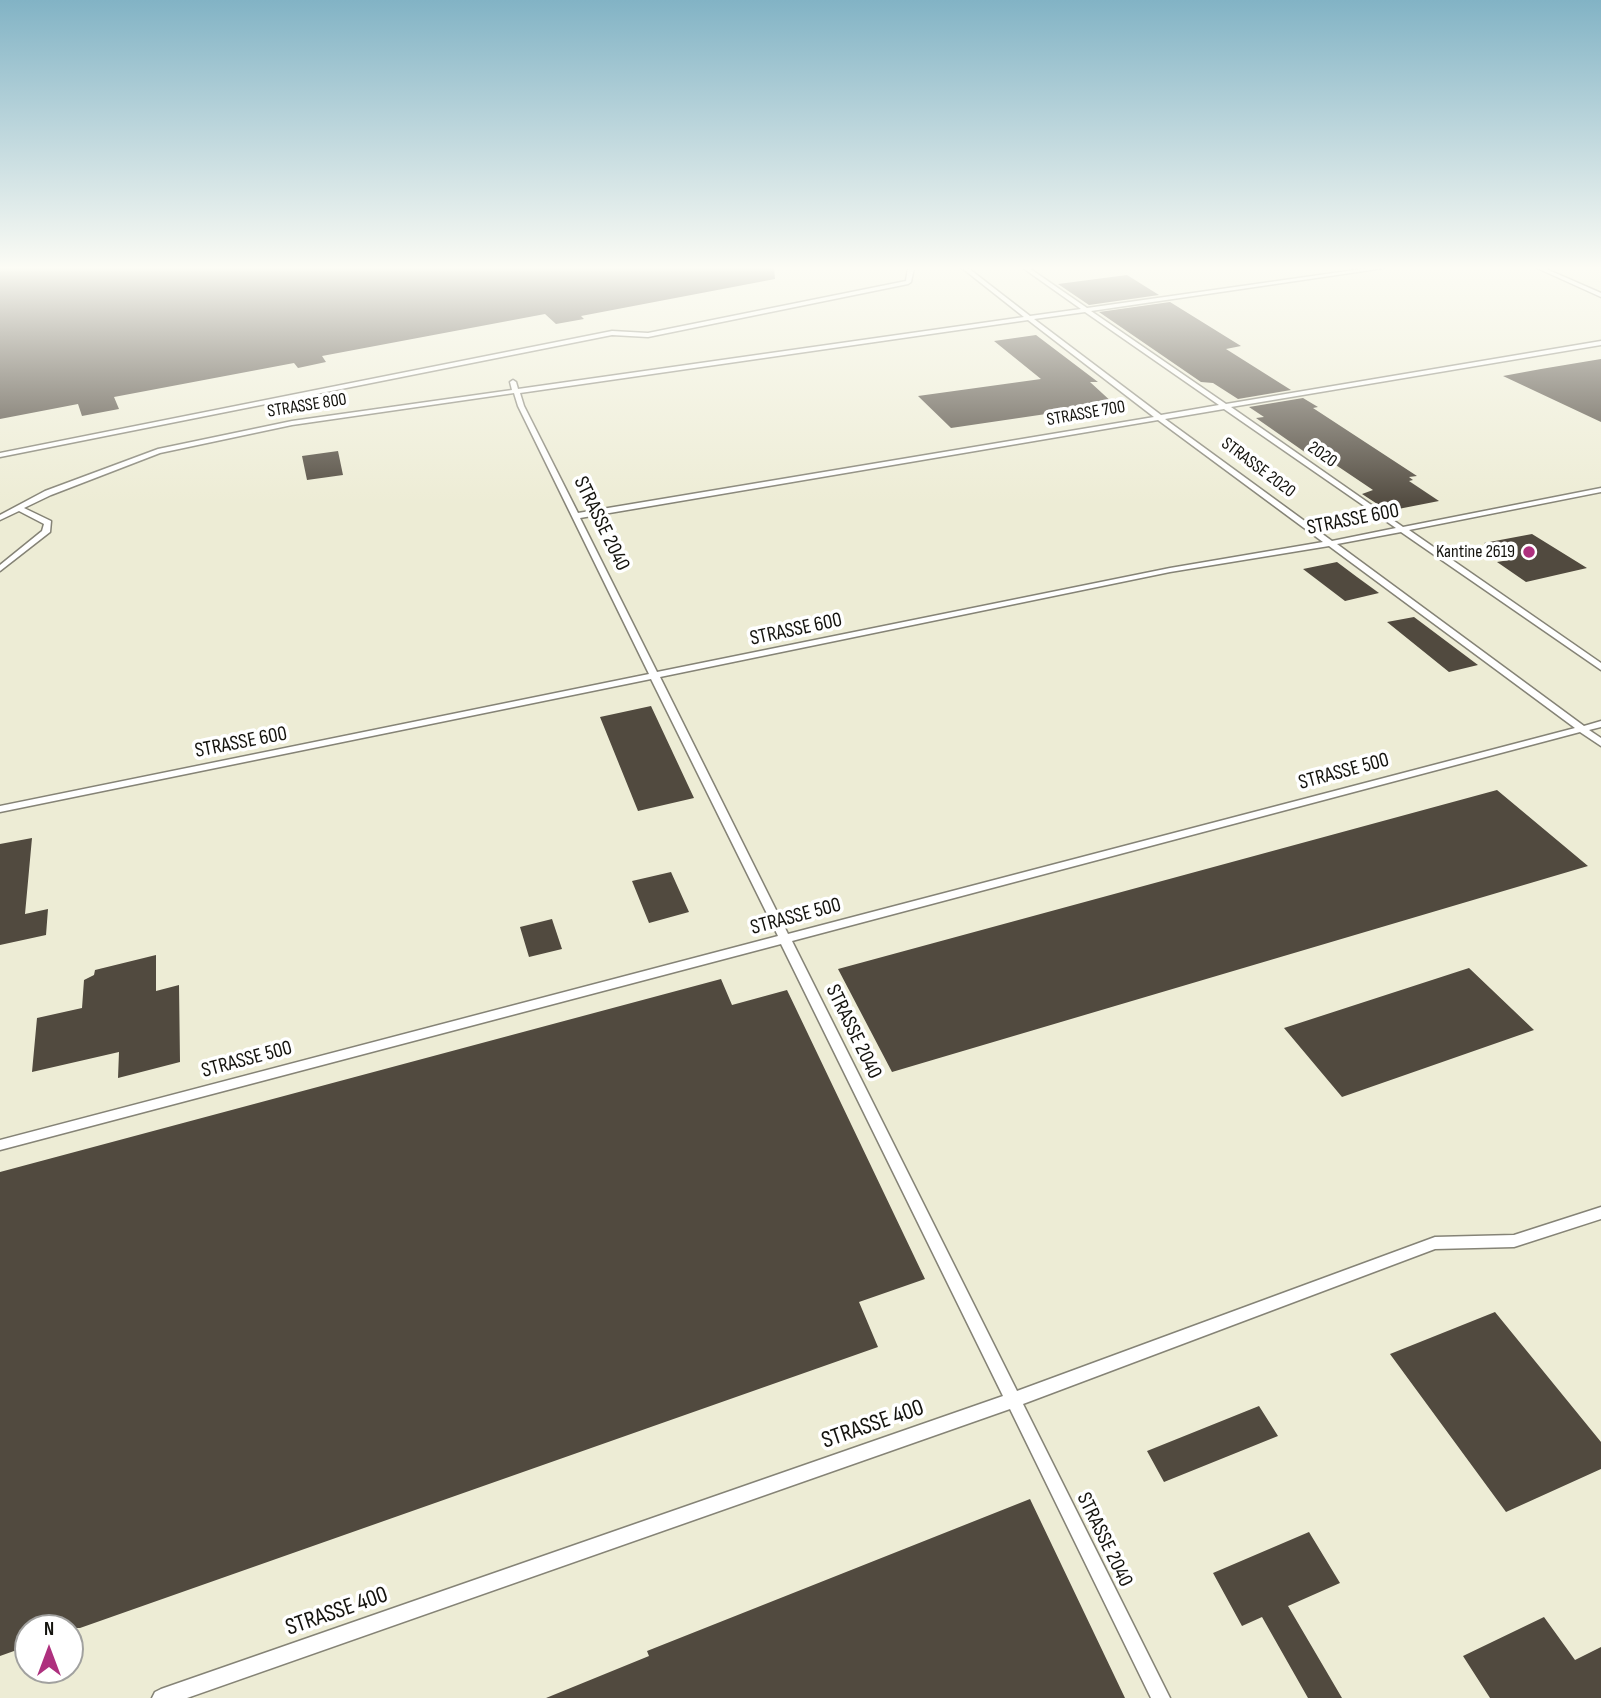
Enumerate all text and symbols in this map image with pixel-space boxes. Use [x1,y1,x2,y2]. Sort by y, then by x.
street label: STRASSE 800 [266,389,348,423]
street label: STRASSE 700 [1045,396,1127,432]
street label: STRASSE 2020 [1217,433,1299,503]
street label: 2020 [1303,437,1341,473]
street label: STRASSE 2040 [567,473,635,575]
street label: STRASSE 600 [1305,499,1401,541]
place label: Kantine 2619 [1436,541,1515,563]
marker: Kantine 2619 [1521,544,1537,560]
street label: STRASSE 600 [748,608,844,652]
street label: STRASSE 600 [193,722,289,764]
street label: STRASSE 500 [1296,748,1392,796]
street label: STRASSE 500 [748,893,844,941]
street label: STRASSE 2040 [819,981,887,1083]
street label: STRASSE 500 [199,1036,295,1084]
street label: STRASSE 400 [818,1394,928,1456]
street label: STRASSE 2040 [1070,1489,1138,1591]
street label: STRASSE 400 [282,1581,392,1643]
north arrow [14,1614,84,1684]
text: N [44,1618,54,1641]

